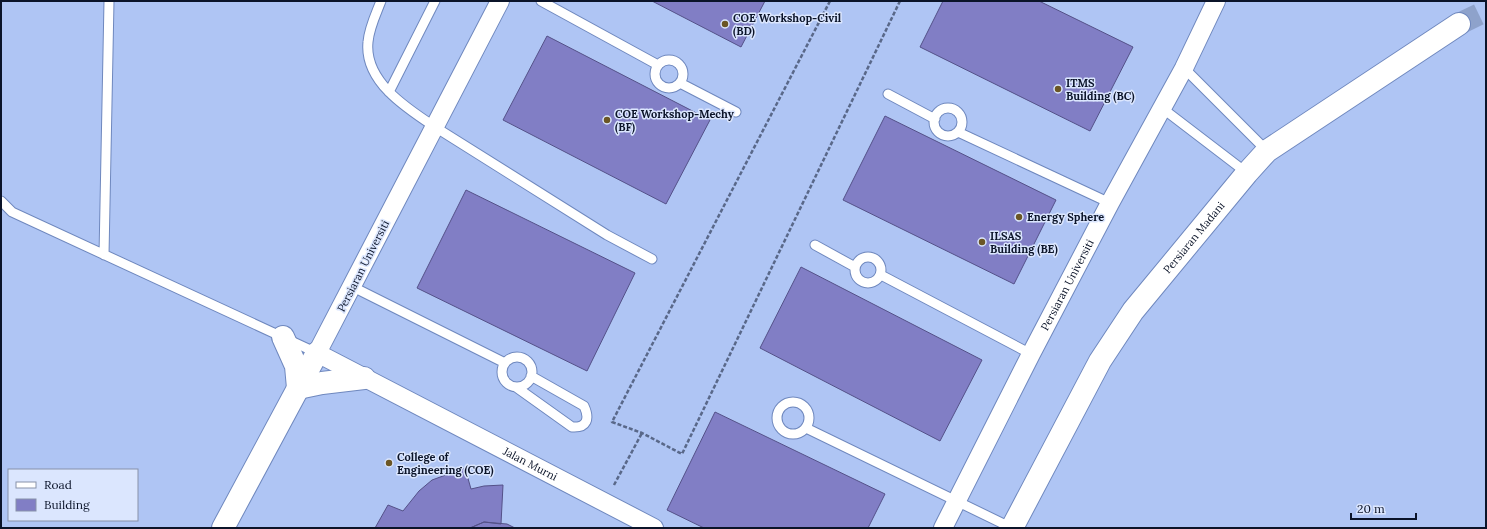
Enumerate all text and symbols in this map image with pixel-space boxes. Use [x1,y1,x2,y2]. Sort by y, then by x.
place label: COE Workshop-Civil (BD) [733,11,842,39]
marker: COE Workshop-Civil (BD) [720,19,730,29]
place label: ITMS Building (BC) [1066,76,1135,104]
marker: ITMS Building (BC) [1053,84,1063,94]
place label: COE Workshop-Mechy (BF) [615,107,735,135]
marker: COE Workshop-Mechy (BF) [602,115,612,125]
street label: Persiaran Madani [1160,199,1227,276]
place label: Energy Sphere [1027,210,1104,224]
marker: Energy Sphere [1014,212,1024,222]
street label: Persiaran Universiti [334,218,392,314]
place label: ILSAS Building (BE) [990,229,1058,257]
marker: ILSAS Building (BE) [977,237,987,247]
street label: Persiaran Universiti [1038,237,1097,333]
street label: Jalan Murni [500,443,560,484]
place label: College of Engineering (COE) [397,450,494,478]
marker: College of Engineering (COE) [384,458,394,468]
legend [8,469,138,521]
text: Road [44,477,72,492]
scale bar [1351,495,1416,521]
text: Building [44,497,90,512]
text: 20 m [1357,501,1385,516]

